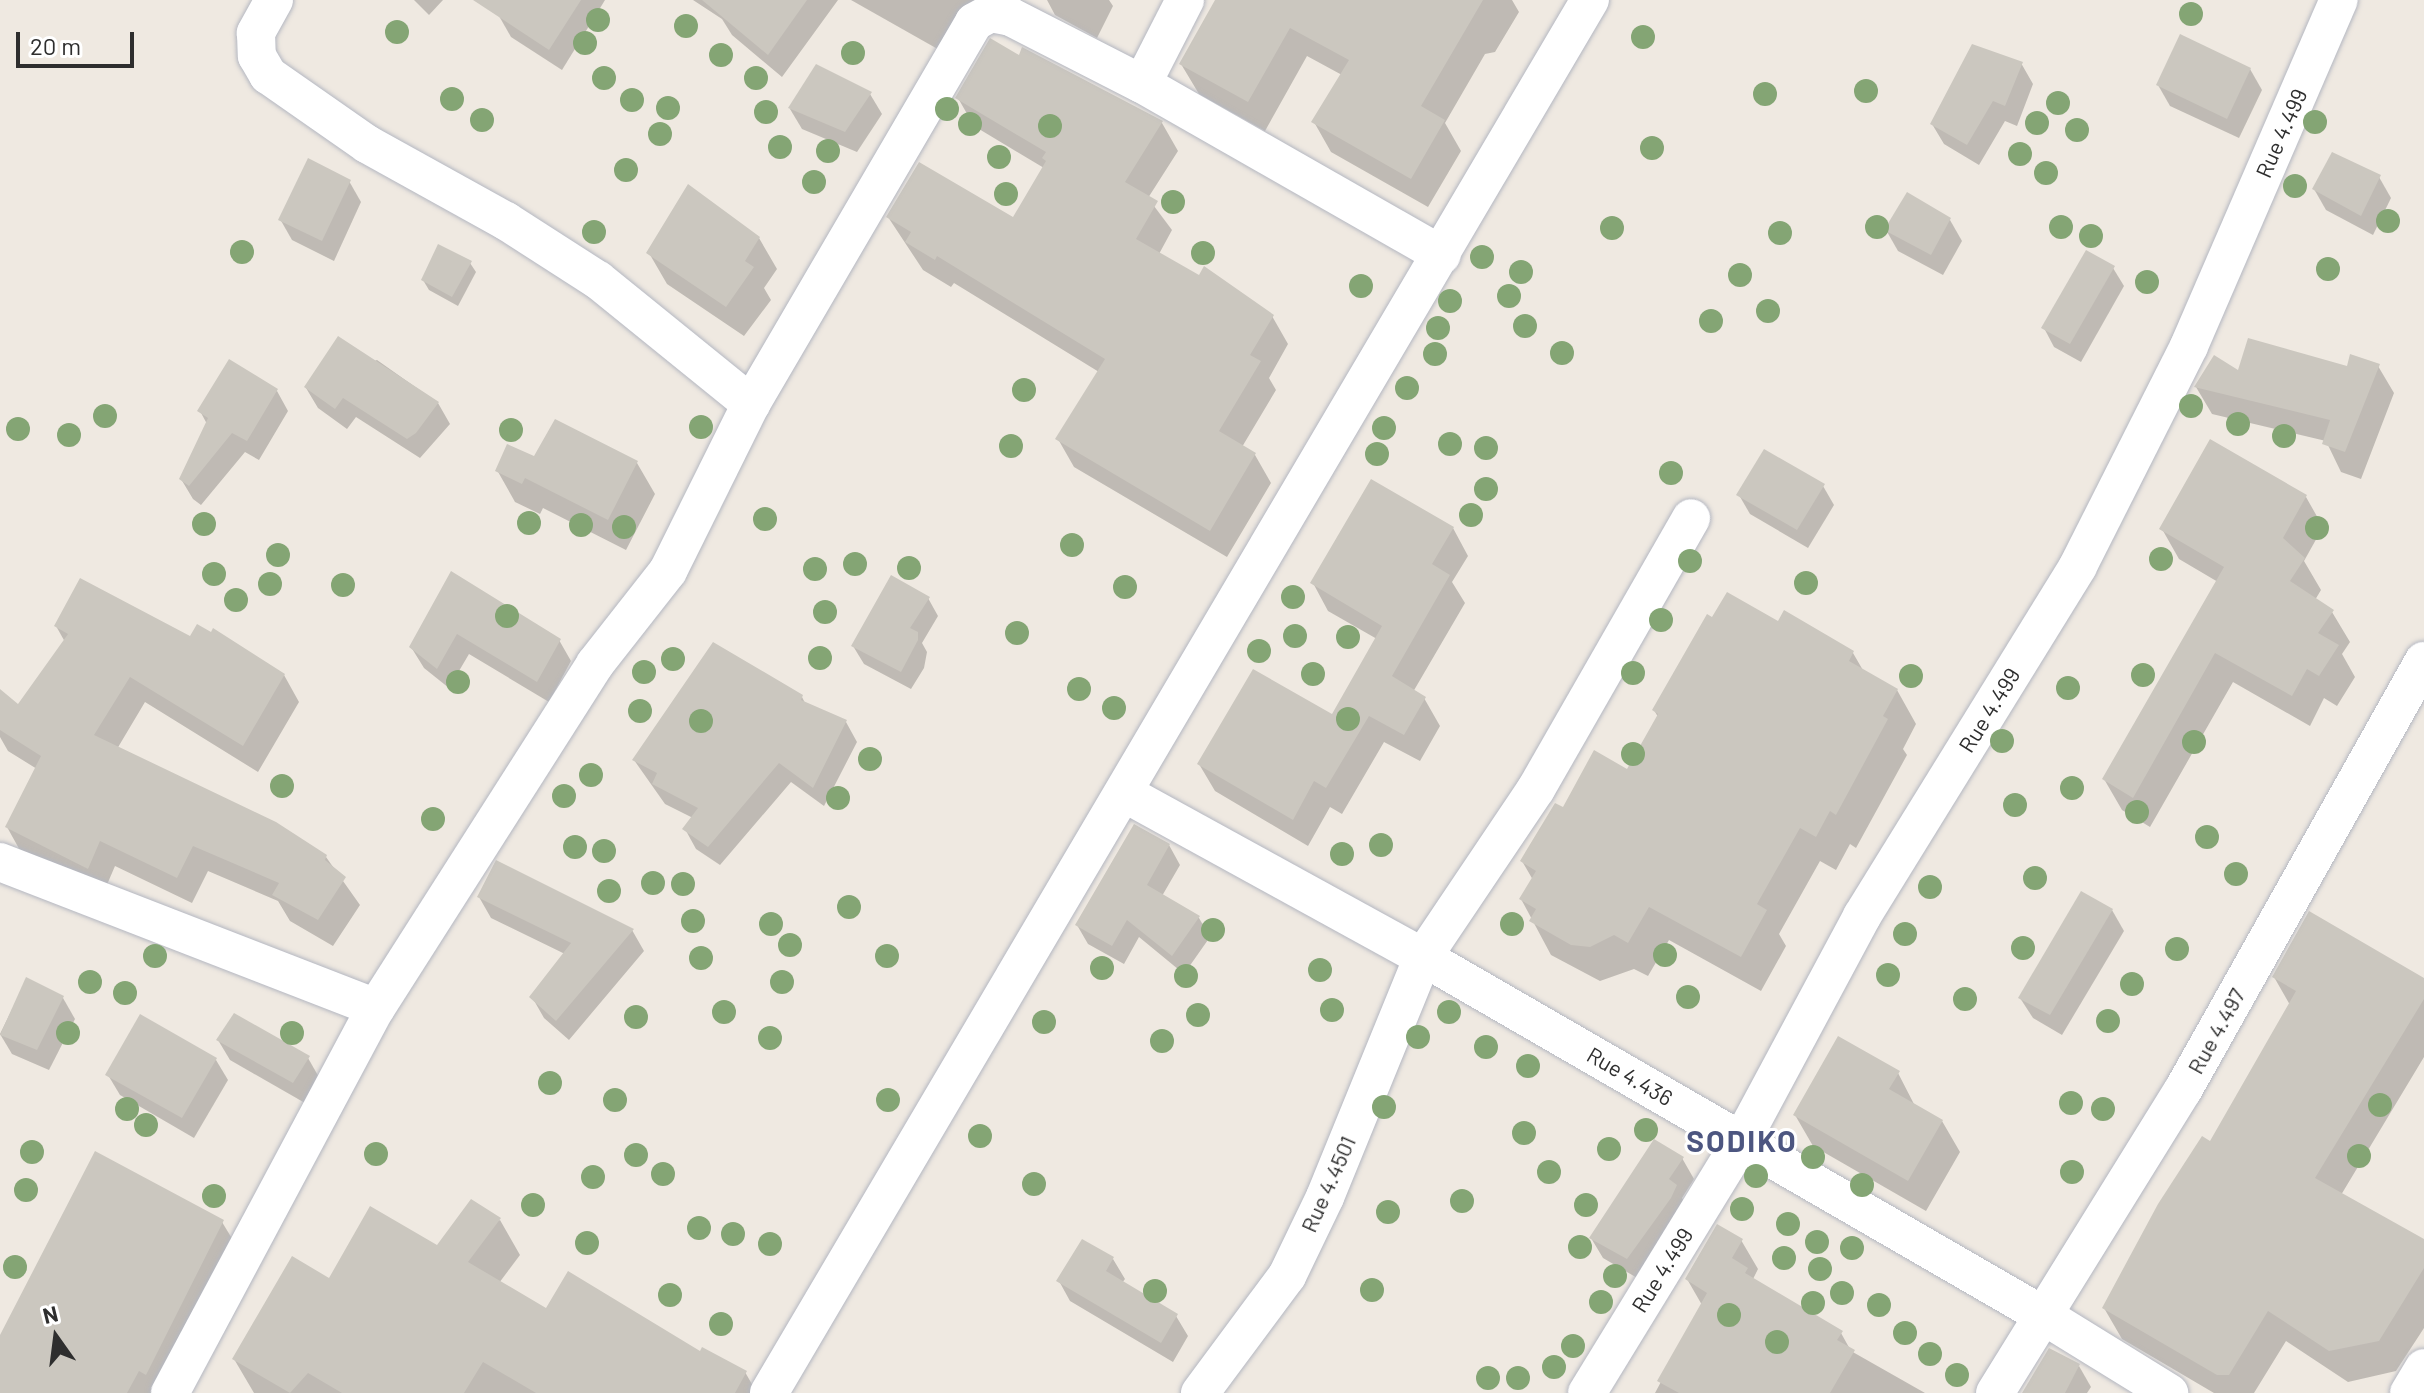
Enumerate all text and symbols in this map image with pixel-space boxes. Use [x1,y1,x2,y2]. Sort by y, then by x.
scale bar [20,16,138,66]
text: 20 m [30,31,81,60]
street label: Rue 4.499 [2250,84,2312,182]
street label: Rue 4.499 [1953,663,2025,757]
street label: Rue 4.497 [2182,984,2250,1078]
street label: Rue 4.436 [1583,1041,1677,1111]
district label: SODIKO [1686,1122,1798,1158]
street label: Rue 4.4501 [1295,1132,1361,1236]
street label: Rue 4.499 [1626,1223,1698,1317]
north arrow [16,1297,96,1377]
text: N [40,1299,60,1328]

